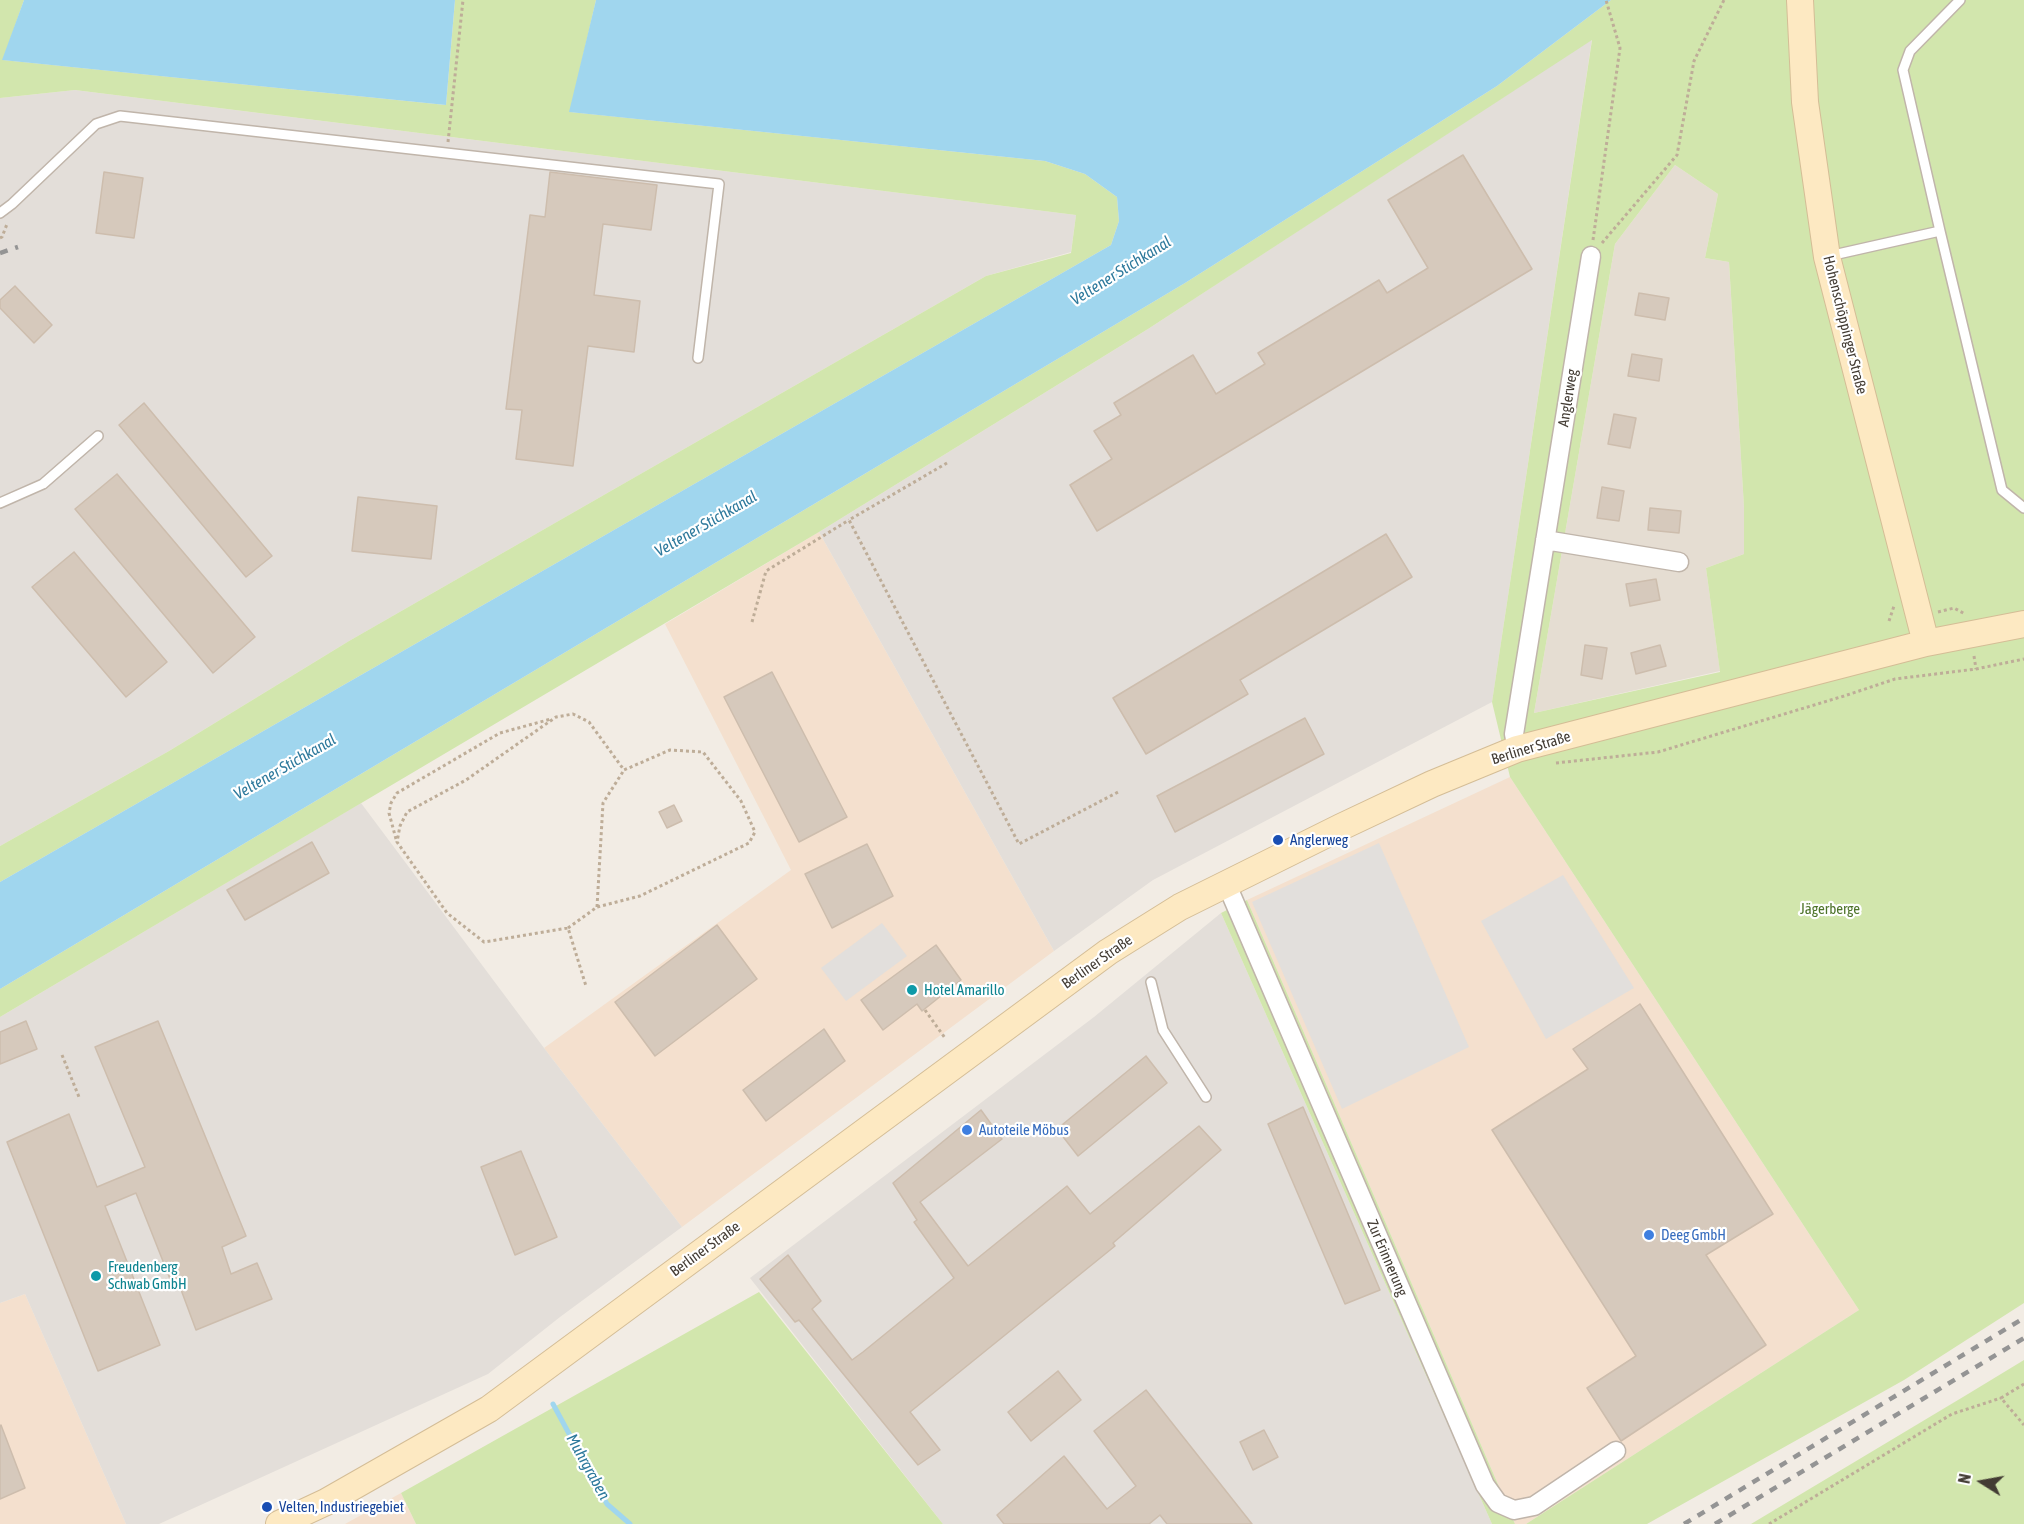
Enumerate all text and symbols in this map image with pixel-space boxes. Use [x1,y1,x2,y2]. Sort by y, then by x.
water label: Veltener Stichkanal [1067,232,1175,310]
street label: Hohenschöppinger Straße [1819,254,1871,396]
street label: Anglerweg [1555,368,1581,428]
water label: Veltener Stichkanal [651,487,761,561]
street label: Berliner Straße [1489,727,1573,769]
water label: Veltener Stichkanal [230,730,340,804]
place label: Anglerweg [1290,831,1348,849]
marker: Anglerweg [1271,833,1285,847]
park label: Jägerberge [1800,900,1860,918]
street label: Berliner Straße [1058,931,1136,993]
place label: Hotel Amarillo [924,981,1005,999]
marker: Hotel Amarillo [905,983,919,997]
place label: Autoteile Möbus [979,1121,1069,1139]
marker: Autoteile Möbus [960,1123,974,1137]
street label: Zur Erinnerung [1363,1217,1411,1299]
street label: Berliner Straße [667,1218,743,1280]
place label: Deeg GmbH [1661,1226,1726,1244]
marker: Deeg GmbH [1642,1228,1656,1242]
place label: Freudenberg Schwab GmbH [108,1258,187,1293]
marker: Freudenberg Schwab GmbH [89,1269,103,1283]
water label: Muhrgraben [562,1431,614,1503]
north arrow [1952,1452,2012,1512]
text: N [1955,1472,1974,1485]
place label: Velten, Industriegebiet [279,1498,404,1516]
marker: Velten, Industriegebiet [260,1500,274,1514]

